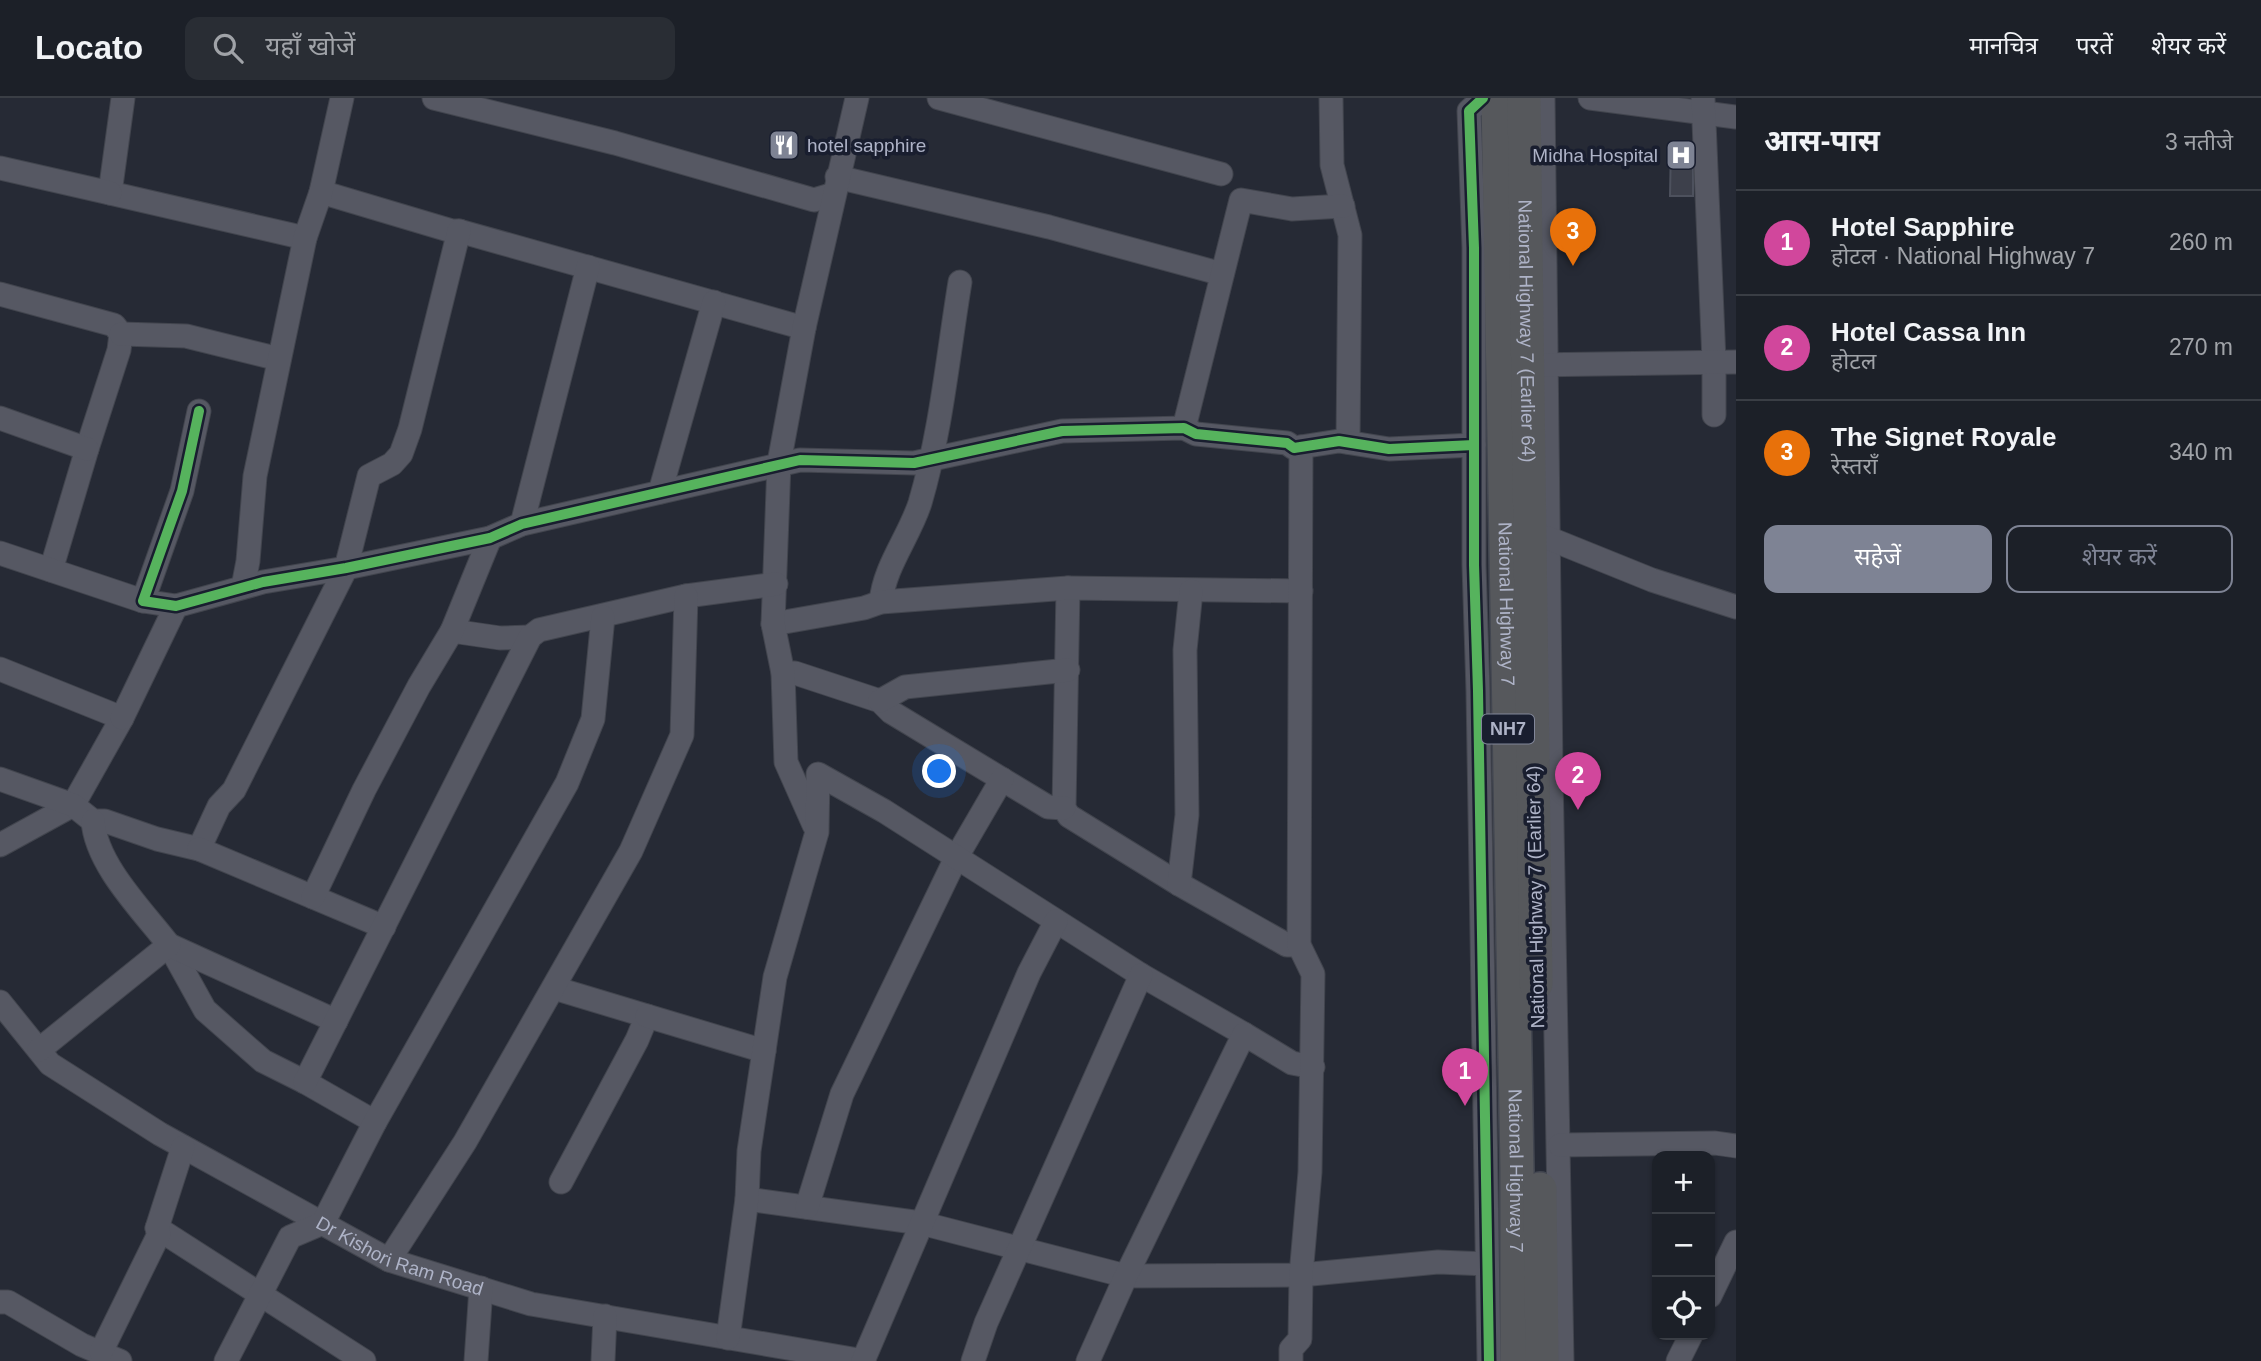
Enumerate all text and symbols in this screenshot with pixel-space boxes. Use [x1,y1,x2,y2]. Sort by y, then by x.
search box [185,17,675,80]
text: Locato [35,29,143,66]
icon: search [209,29,247,67]
text: यहाँ खोजें [265,31,355,61]
text: मानचित्र [1969,32,2038,59]
text: परतें [2076,32,2113,59]
text: शेयर करें [2151,32,2226,59]
text: आस-पास [1764,124,1880,157]
restaurant icon: hotel sapphire [767,128,801,162]
text: 3 नतीजे [2165,129,2233,155]
place label: hotel sapphire [807,135,926,156]
hospital icon: Midha Hospital [1664,138,1698,172]
place label: Midha Hospital [1532,145,1658,166]
street label: National Highway 7 (Earlier 64) [1514,199,1539,463]
pin: 3 [1550,208,1596,266]
text: Hotel Sapphire [1831,212,2014,242]
text: 1 [1781,229,1793,255]
text: 260 m [2169,229,2233,255]
text: होटल · National Highway 7 [1831,243,2095,269]
text: Hotel Cassa Inn [1831,317,2026,347]
text: 2 [1781,334,1793,360]
text: 270 m [2169,334,2233,360]
text: होटल [1831,348,1876,374]
text: The Signet Royale [1831,422,2056,452]
text: 3 [1781,439,1793,465]
text: 340 m [2169,439,2233,465]
text: रेस्तराँ [1831,453,1878,479]
street label: National Highway 7 [1495,522,1518,686]
button: सहेजें [1764,525,1992,593]
button: शेयर करें [2006,525,2233,593]
road number: NH7 [1482,714,1534,744]
pin: 2 [1555,752,1601,810]
your location [922,754,956,788]
street label: National Highway 7 (Earlier 64) [1523,765,1548,1029]
pin: 1 [1442,1048,1488,1106]
street label: National Highway 7 [1505,1089,1527,1253]
map controls [1652,1151,1715,1340]
button: + [1652,1151,1715,1214]
street label: Dr Kishori Ram Road [313,1212,486,1300]
button: − [1652,1214,1715,1277]
button: locate [1652,1277,1715,1340]

